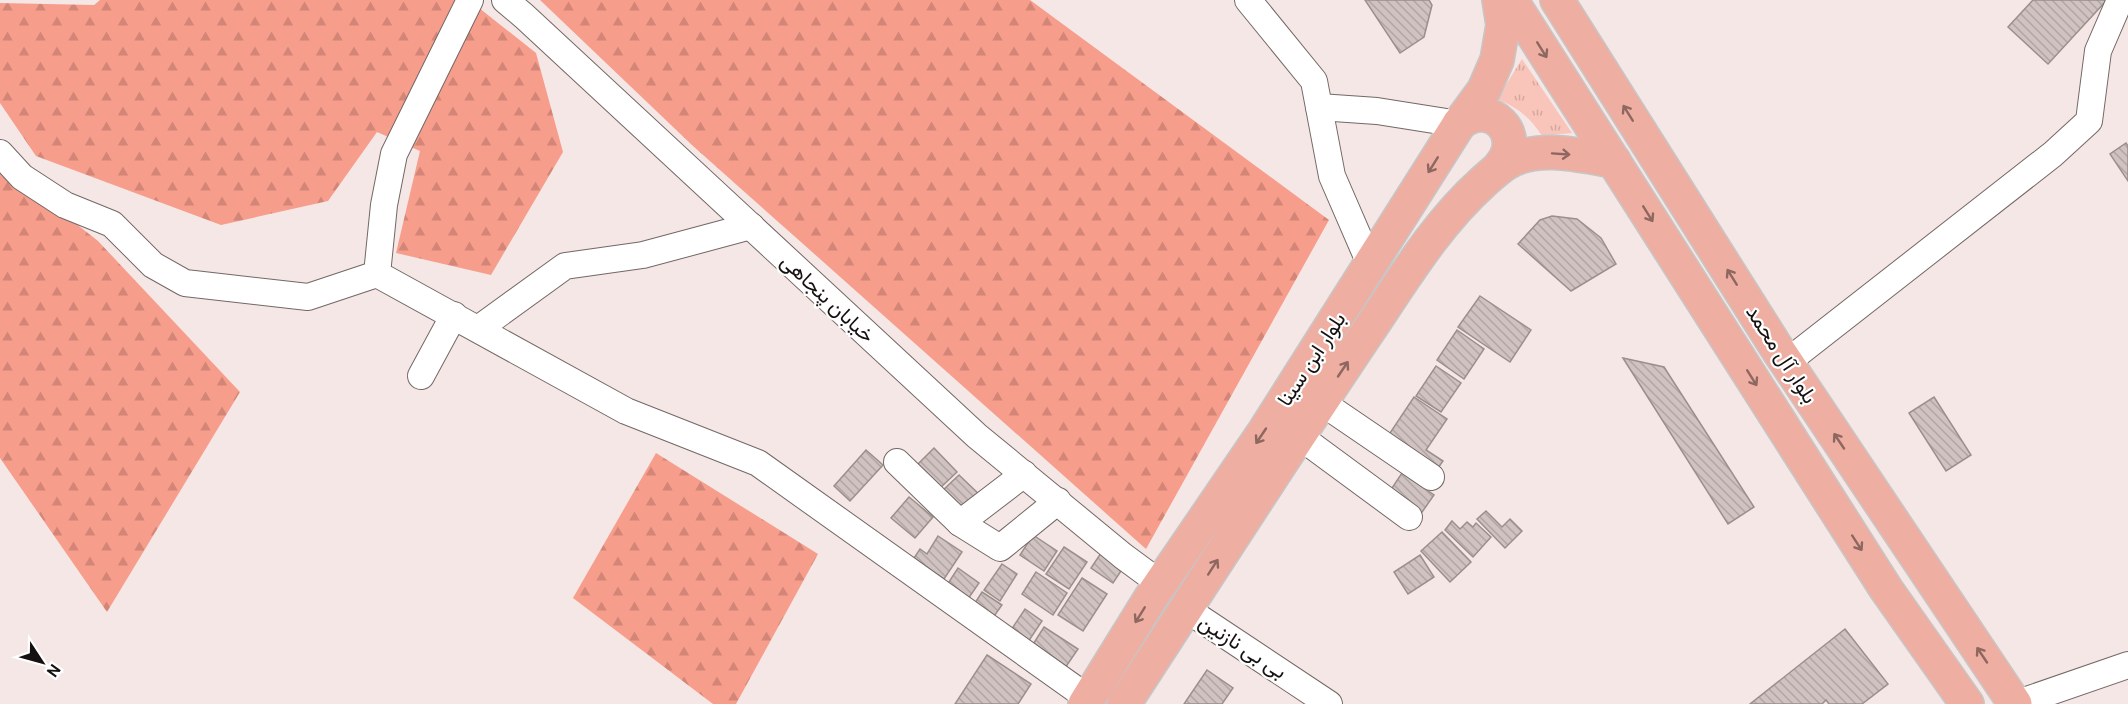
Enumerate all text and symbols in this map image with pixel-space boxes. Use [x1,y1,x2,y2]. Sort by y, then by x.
one-way arrow [1537,41,1549,58]
one-way arrow [1622,104,1635,121]
one-way arrow [1551,149,1571,160]
one-way arrow [1427,156,1439,173]
one-way arrow [1642,205,1654,222]
street label: خیابان پنجاهی [774,248,880,349]
one-way arrow [1726,269,1739,286]
street label: بلوار آل محمد [1740,300,1823,408]
street label: بلوار ابن سینا [1271,307,1351,411]
one-way arrow [1337,360,1350,377]
one-way arrow [1747,369,1759,386]
one-way arrow [1255,427,1267,444]
one-way arrow [1833,433,1845,450]
one-way arrow [1851,534,1863,551]
one-way arrow [1208,559,1220,576]
one-way arrow [1134,606,1146,623]
street label: بی بی نازنین [1194,608,1292,684]
north arrow [12,632,72,692]
one-way arrow [1976,648,1988,664]
text: N [43,660,65,681]

